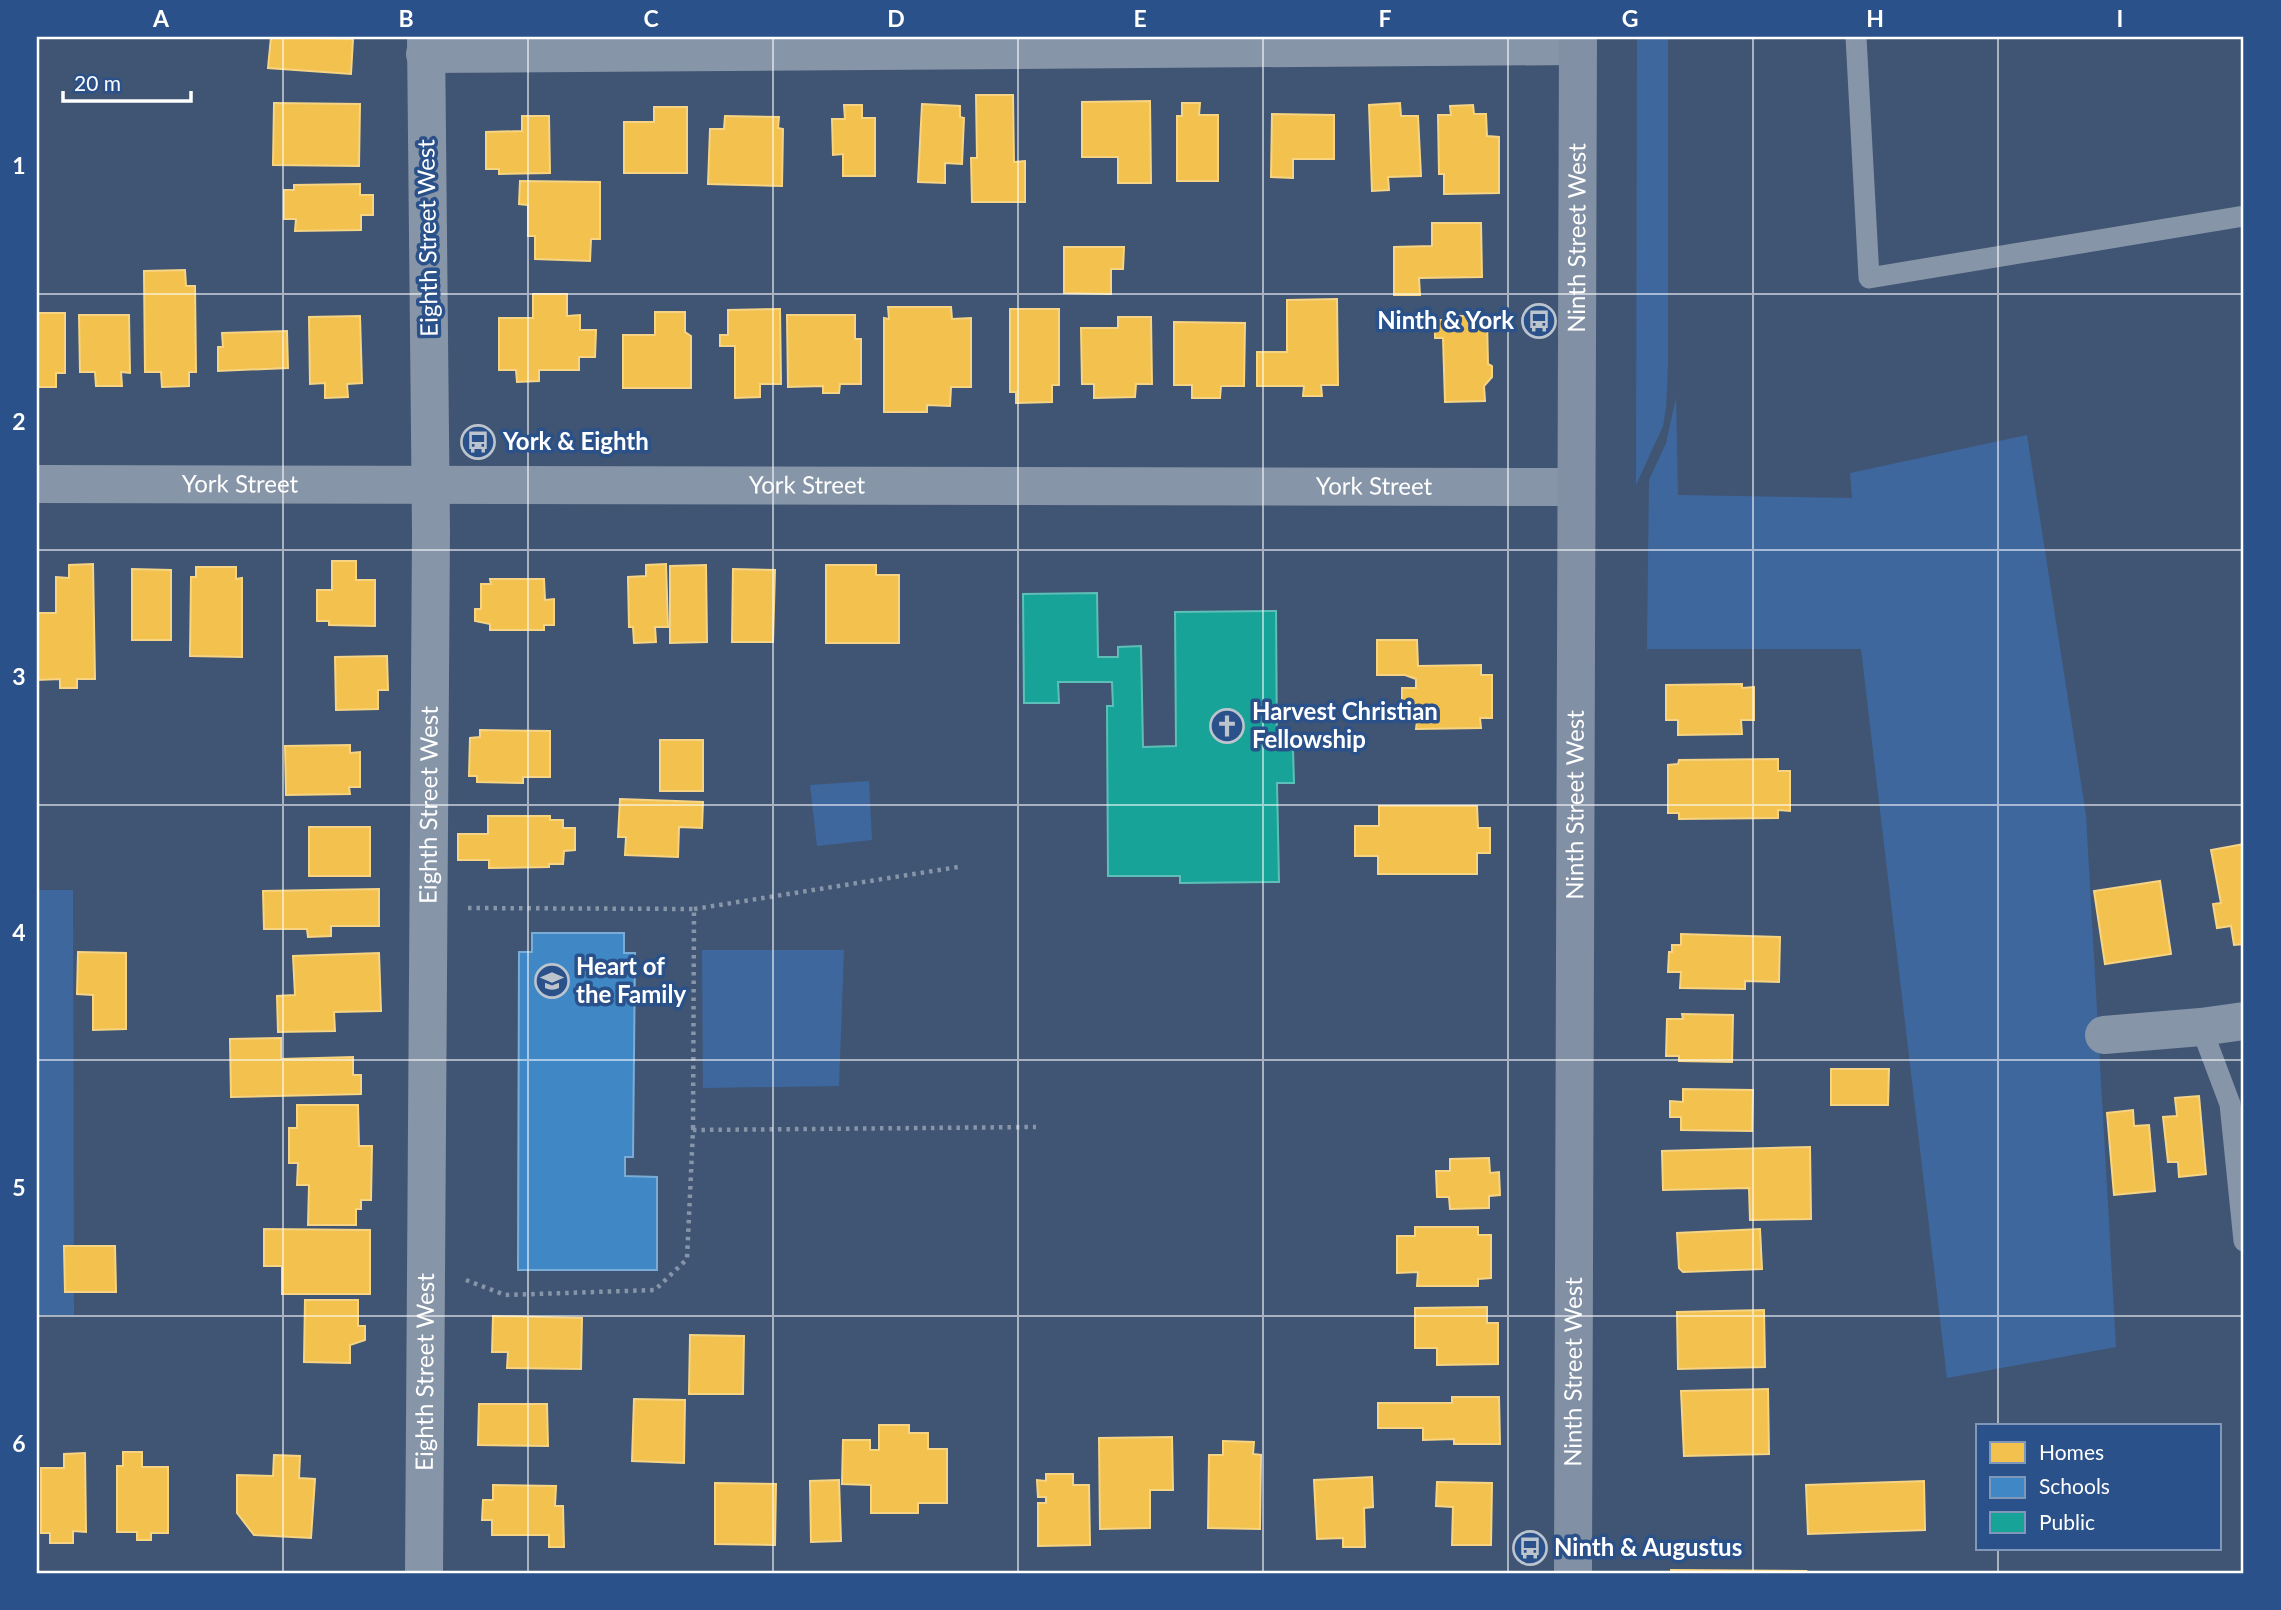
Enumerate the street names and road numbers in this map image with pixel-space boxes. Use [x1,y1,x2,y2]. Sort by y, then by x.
street label: Eighth Street West [410,139,443,337]
street label: Ninth Street West [1561,143,1591,333]
street label: York Street [182,468,299,498]
street label: York Street [749,469,866,499]
street label: York Street [1316,470,1433,500]
street label: Eighth Street West [413,706,443,904]
street label: Ninth Street West [1559,710,1589,900]
street label: Eighth Street West [409,1273,439,1471]
street label: Ninth Street West [1557,1277,1587,1467]

